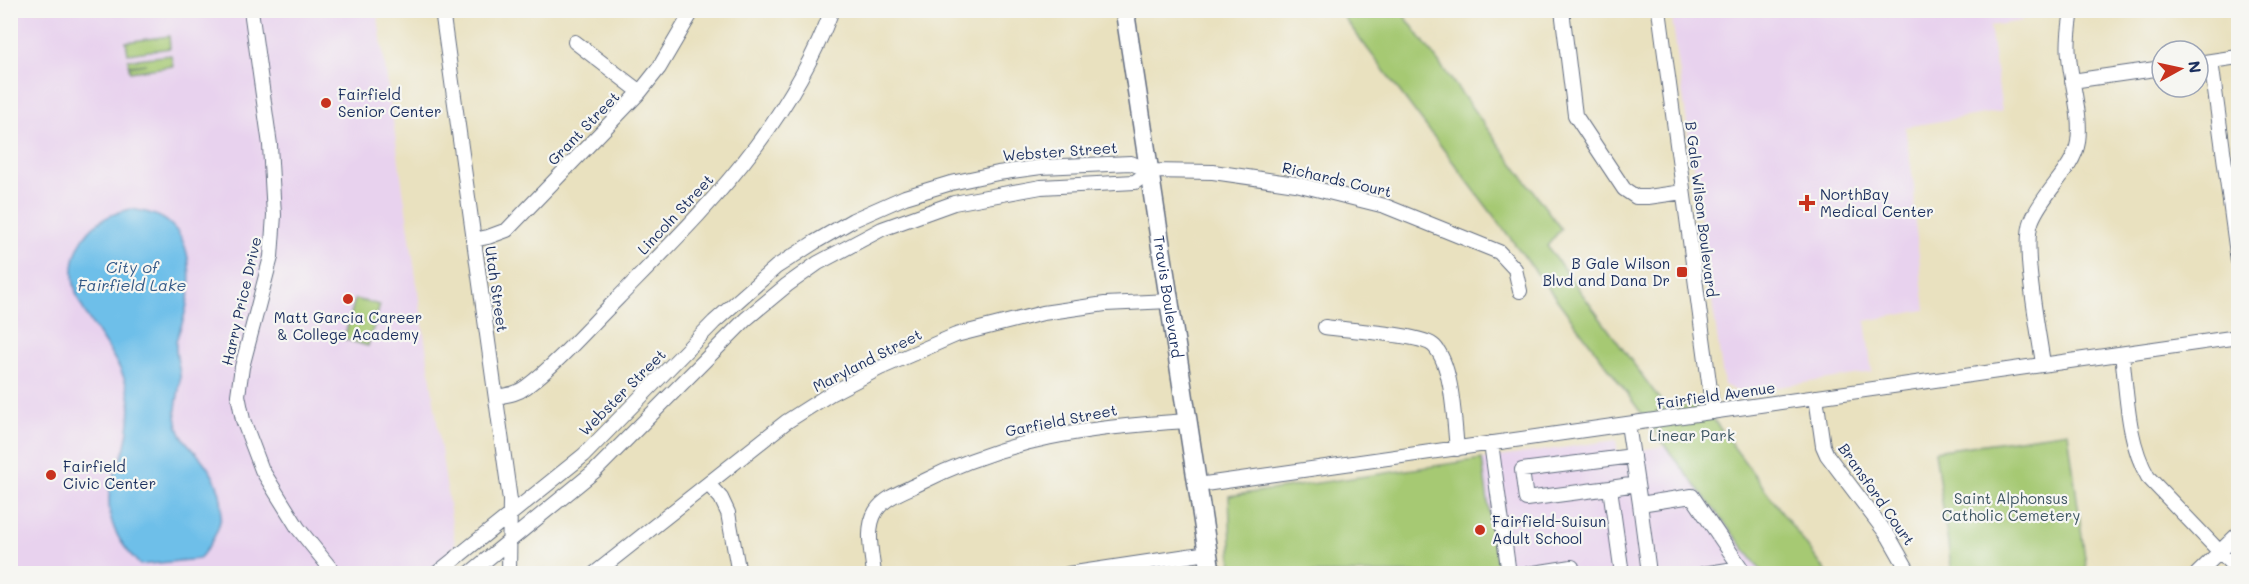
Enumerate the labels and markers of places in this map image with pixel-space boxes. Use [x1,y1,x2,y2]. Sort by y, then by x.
place label: Fairfield Senior Center [338,84,442,121]
marker: Fairfield Senior Center [319,96,333,110]
place label: NorthBay Medical Center [1820,184,1934,221]
marker: NorthBay Medical Center [1798,194,1816,212]
place label: B Gale Wilson Blvd and Dana Dr [1543,253,1670,290]
marker: B Gale Wilson Blvd and Dana Dr [1675,265,1689,279]
marker: Matt Garcia Career & College Academy [341,292,355,306]
place label: Matt Garcia Career & College Academy [274,307,422,344]
place label: Fairfield Civic Center [63,456,156,493]
marker: Fairfield Civic Center [44,468,58,482]
place label: Fairfield-Suisun Adult School [1492,511,1606,548]
marker: Fairfield-Suisun Adult School [1473,523,1487,537]

